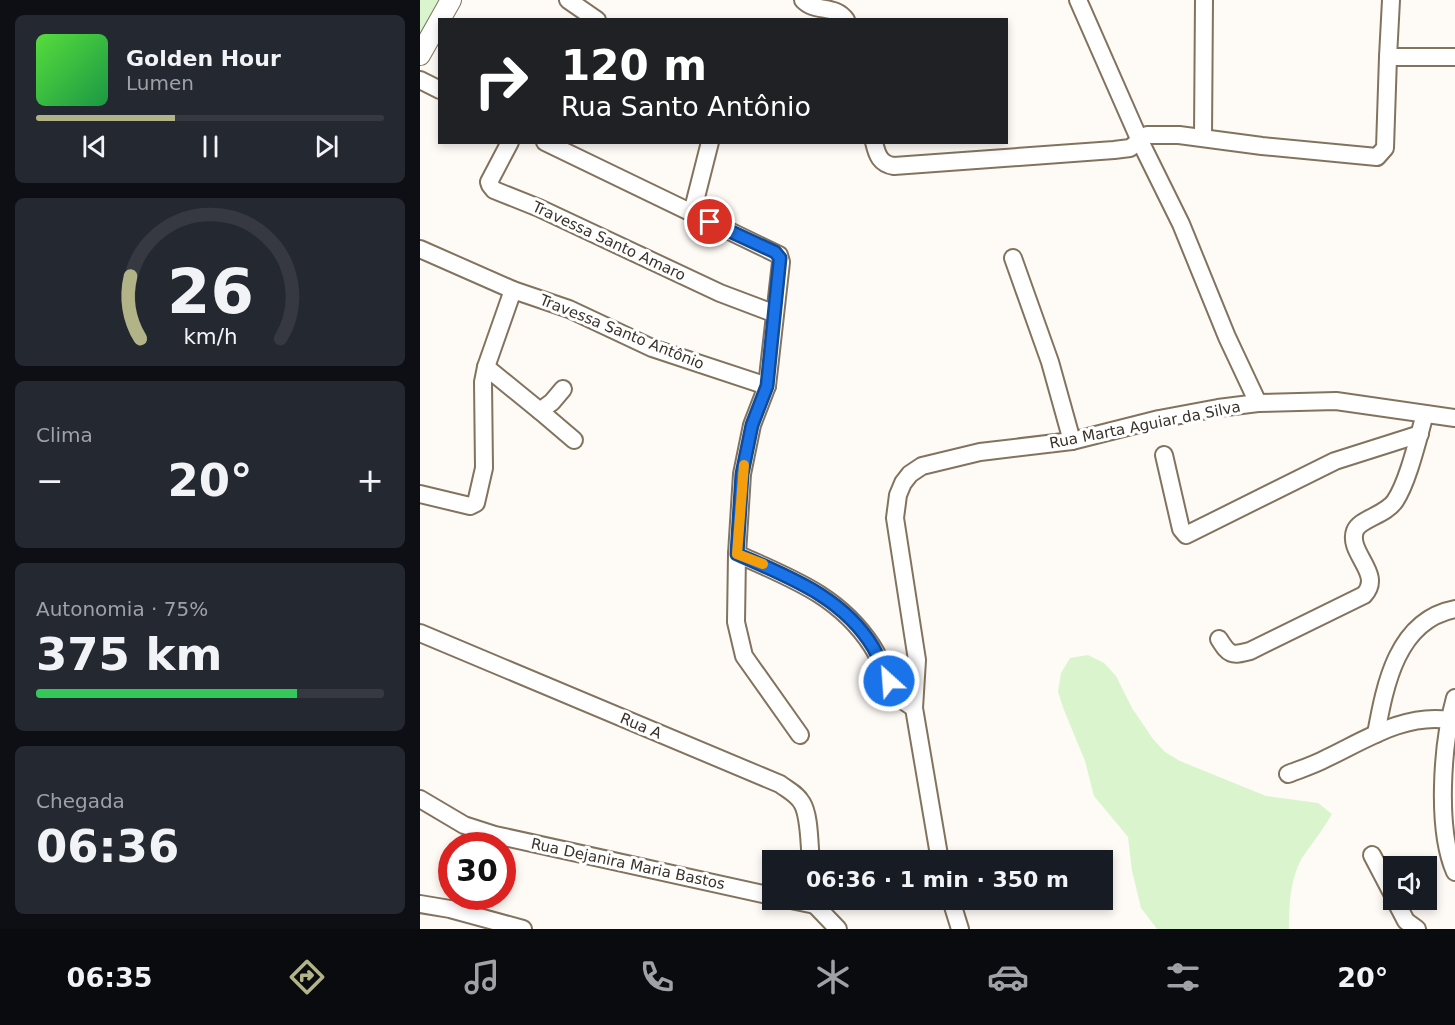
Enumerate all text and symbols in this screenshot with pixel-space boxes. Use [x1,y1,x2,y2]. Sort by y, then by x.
text: 120 m [561,41,707,90]
icon: right [462,42,540,120]
text: Golden Hour [126,46,281,71]
text: Lumen [126,71,194,95]
text: Rua Santo Antônio [561,91,811,122]
icon: previous [78,130,111,163]
icon: pause [194,130,227,163]
icon: next [310,130,343,163]
pin [684,196,735,247]
street label: Travessa Santo Amaro [529,197,689,284]
icon: arrive [693,205,726,238]
text: 26 [167,255,253,328]
street label: Travessa Santo Antônio [536,290,707,373]
text: km/h [183,324,237,349]
street label: Rua Marta Aguiar da Silva [1048,398,1242,452]
text: Clima [36,423,93,447]
text: 20° [167,454,253,507]
text: − [36,461,64,500]
text: + [356,461,384,500]
text: Autonomia · 75% [36,597,208,621]
text: 375 km [36,628,222,681]
position arrow [857,649,921,713]
street label: Rua A [617,709,665,743]
text: Chegada [36,789,125,813]
text: 06:36 [36,820,179,873]
speed limit sign: 30 [438,832,516,910]
street label: Rua Dejanira Maria Bastos [529,835,727,893]
map controls [1383,856,1437,910]
button: sound [1383,856,1437,910]
text: 06:36 · 1 min · 350 m [806,867,1069,892]
icon: directions [286,956,328,998]
icon: music [461,956,503,998]
icon: phone [636,956,678,998]
icon: climate [812,956,854,998]
icon: car [987,956,1029,998]
icon: filters [1162,956,1204,998]
text: 06:35 [67,962,153,993]
text: 20° [1337,962,1388,993]

